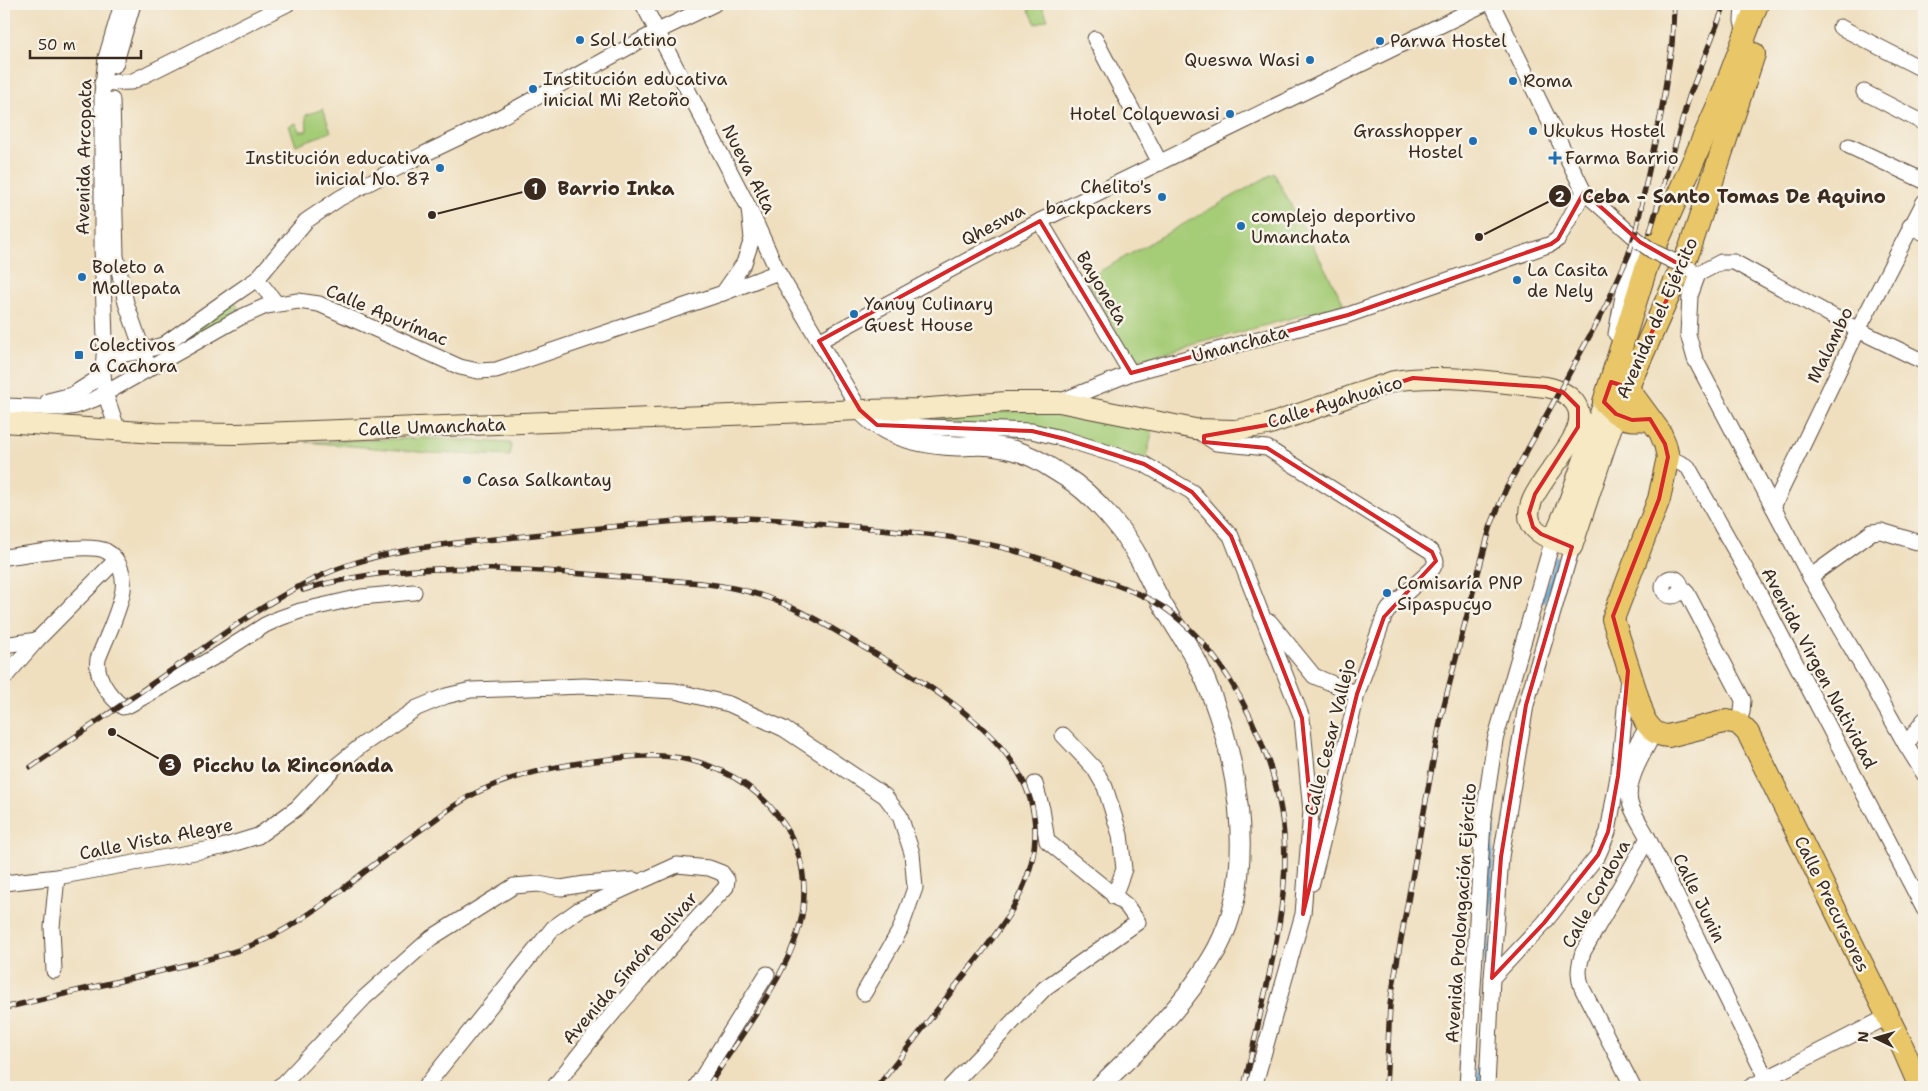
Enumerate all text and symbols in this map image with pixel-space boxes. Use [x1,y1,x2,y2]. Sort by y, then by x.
scale bar [30,28,141,60]
place label: Sol Latino [590,28,677,52]
place label: Parwa Hostel [1390,29,1507,53]
marker: Sol Latino [574,34,586,46]
text: 50 m [38,35,76,55]
marker: Parwa Hostel [1374,35,1386,47]
place label: Queswa Wasi [1184,48,1300,72]
marker: Queswa Wasi [1304,54,1316,66]
place label: Institución educativa inicial Mi Retoño [543,67,728,112]
place label: Roma [1523,69,1572,93]
marker: Roma [1507,75,1519,87]
street label: Avenida Arcopata [71,79,97,235]
marker: Institución educativa inicial Mi Retoño [527,83,539,95]
place label: Hotel Colquewasi [1070,102,1220,126]
marker: Hotel Colquewasi [1224,108,1236,120]
place label: Grasshopper Hostel [1353,119,1464,164]
place label: Ukukus Hostel [1543,119,1666,143]
street label: Nueva Alta [716,120,782,218]
marker: Ukukus Hostel [1527,125,1539,137]
marker: Grasshopper Hostel [1467,135,1479,147]
place label: Institución educativa inicial No. 87 [245,146,430,191]
place label: Farma Barrio [1565,146,1679,170]
marker: Farma Barrio [1549,152,1561,164]
marker: Institución educativa inicial No. 87 [434,162,446,174]
callout: Barrio Inka [522,172,684,206]
place label: Chelito's backpackers [1045,175,1152,220]
text: Barrio Inka [558,176,675,201]
text: 1 [532,179,539,199]
callout: Ceba - Santo Tomas De Aquino [1547,179,1896,213]
text: Ceba - Santo Tomas De Aquino [1582,184,1886,209]
text: 2 [1555,187,1566,207]
marker: Chelito's backpackers [1156,191,1168,203]
street label: Qheswa [957,198,1029,252]
place label: complejo deportivo Umanchata [1251,204,1416,249]
marker: complejo deportivo Umanchata [1235,220,1247,232]
street label: Avenida del Ejército [1611,233,1703,403]
street label: Bayoneta [1071,247,1133,329]
place label: Boleto a Mollepata [92,255,180,300]
place label: La Casita de Nely [1527,258,1608,303]
marker: Boleto a Mollepata [76,271,88,283]
marker: La Casita de Nely [1511,274,1523,286]
street label: Calle Apurímac [322,278,452,352]
place label: Yanuy Culinary Guest House [864,292,993,337]
street label: Malambo [1801,303,1859,387]
marker: Yanuy Culinary Guest House [848,308,860,320]
street label: Umanchata [1189,320,1291,368]
place label: Colectivos a Cachora [89,333,177,378]
marker: Colectivos a Cachora [73,349,85,361]
street label: Calle Ayahuaico [1265,370,1405,434]
street label: Calle Umanchata [358,412,506,442]
place label: Casa Salkantay [477,468,612,492]
marker: Casa Salkantay [461,474,473,486]
street label: Avenida Virgen Natividad [1756,563,1882,773]
place label: Comisaría PNP Sipaspucyo [1397,571,1523,616]
marker: Comisaría PNP Sipaspucyo [1381,587,1393,599]
street label: Calle Cesar Vallejo [1299,656,1361,818]
callout: Picchu la Rinconada [158,748,403,782]
text: Picchu la Rinconada [193,753,393,778]
text: 3 [165,755,175,775]
street label: Avenida Prolongación Ejército [1440,782,1482,1044]
street label: Calle Vista Alegre [77,812,235,866]
street label: Calle Precursores [1789,832,1875,976]
street label: Calle Cordova [1556,836,1636,952]
street label: Calle Junin [1667,849,1731,947]
street label: Avenida Simón Bolivar [557,886,703,1050]
north arrow [1850,1014,1900,1064]
text: N [1854,1031,1872,1043]

